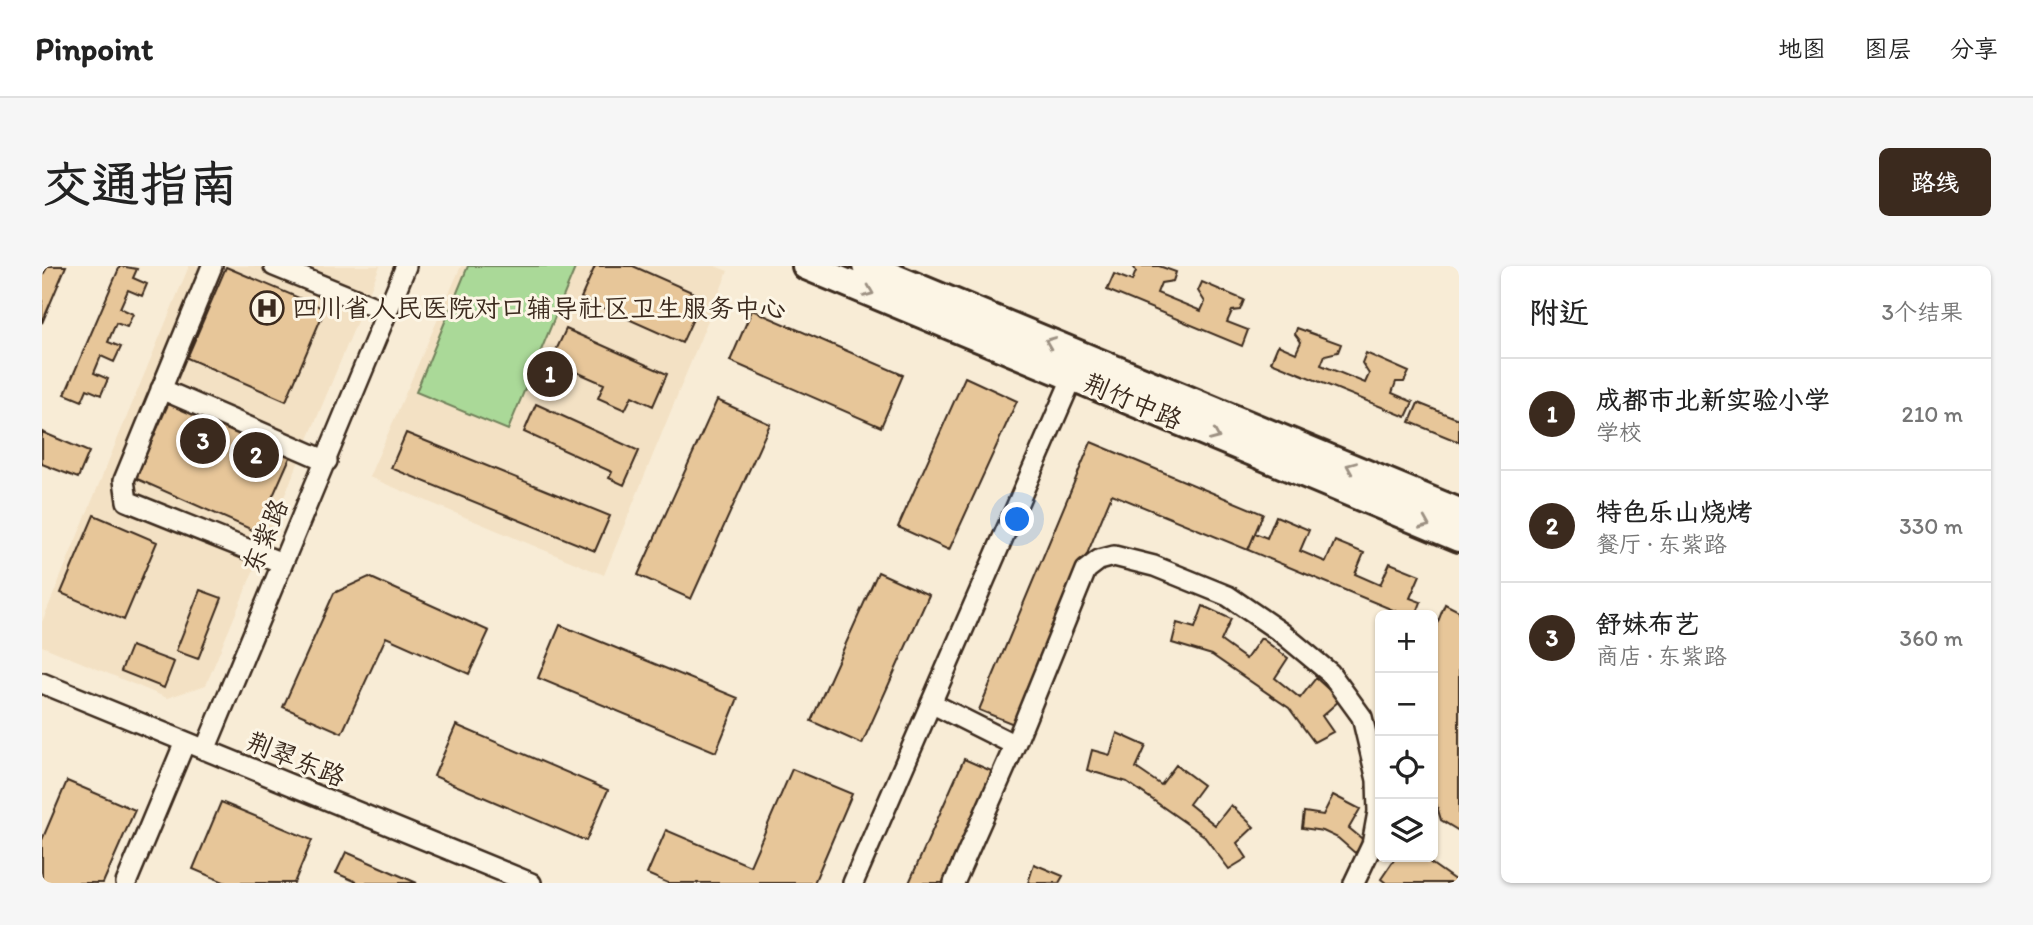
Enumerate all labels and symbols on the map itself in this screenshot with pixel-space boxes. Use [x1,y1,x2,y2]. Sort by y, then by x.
one-way arrow [862,284,874,298]
hospital icon: 四川省人民医院对口辅导社区卫生服务中心 [248,289,286,327]
place label: 四川省人民医院对口辅导社区卫生服务中心 [292,292,786,324]
one-way arrow [1045,336,1057,350]
pin: 1 [527,348,573,400]
street label: 荆竹中路 [1079,366,1187,436]
pin: 3 [180,415,226,467]
one-way arrow [1208,427,1220,441]
pin: 2 [233,429,279,481]
one-way arrow [1345,461,1358,475]
street label: 东紫路 [235,494,295,578]
your location [1000,502,1034,536]
one-way arrow [1418,515,1430,529]
street label: 荆翠东路 [242,725,350,793]

